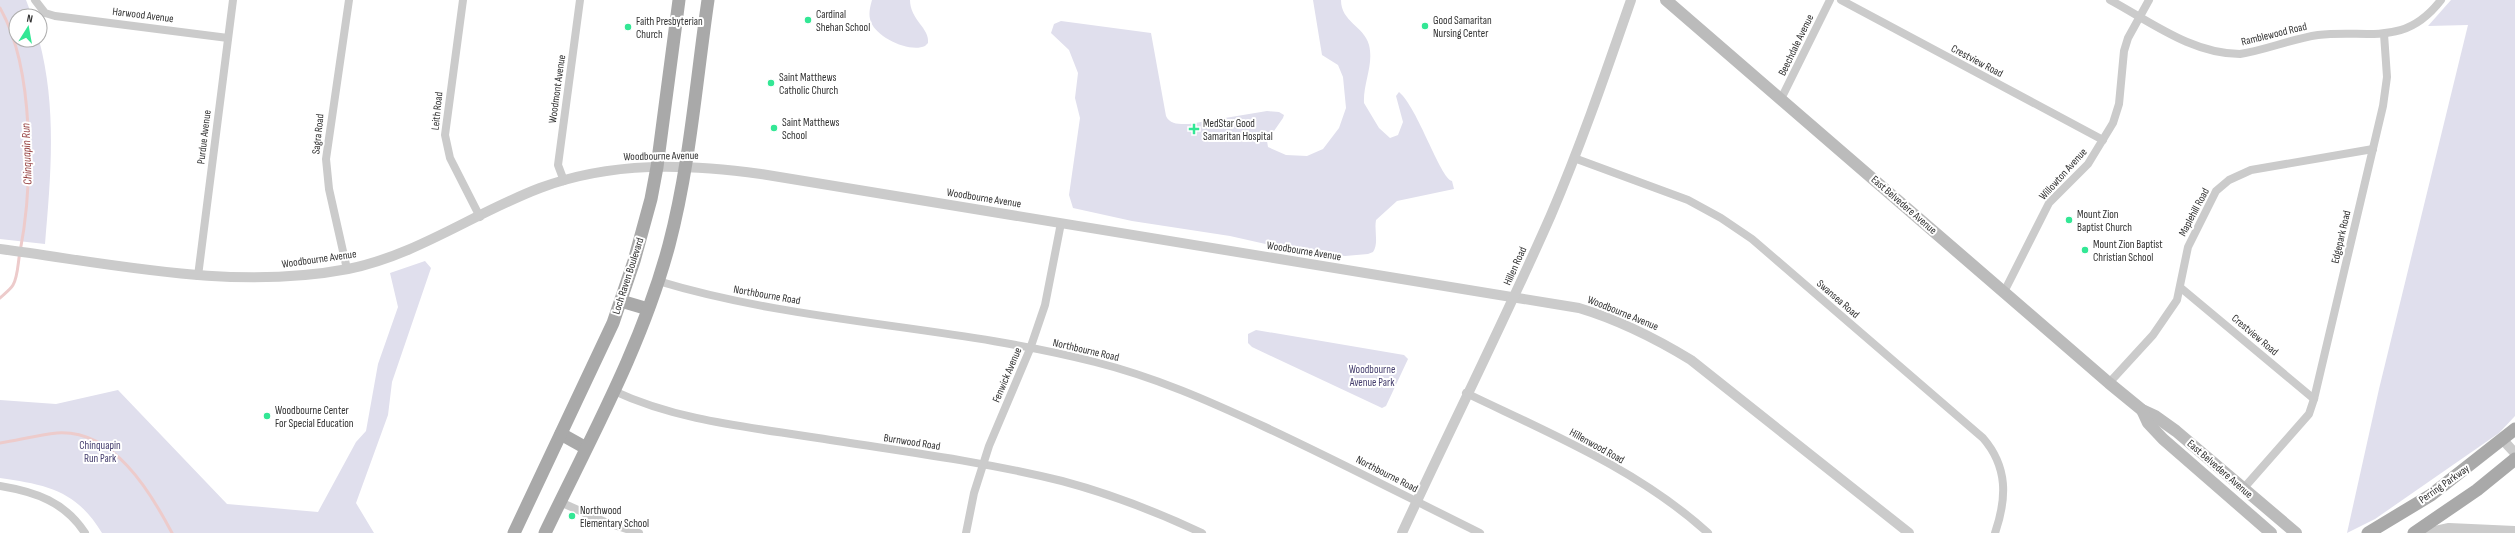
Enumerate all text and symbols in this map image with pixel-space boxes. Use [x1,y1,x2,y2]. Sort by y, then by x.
street label: Harwood Avenue [112,5,174,25]
north arrow [8,8,48,48]
place label: Cardinal Shehan School [816,8,870,34]
text: N [26,12,34,26]
street label: Beechdale Avenue [1776,12,1816,78]
place label: Good Samaritan Nursing Center [1433,14,1492,40]
place label: Faith Presbyterian Church [636,15,703,41]
marker: Cardinal Shehan School [803,15,813,25]
street label: Ramblewood Road [2240,19,2309,48]
marker: Good Samaritan Nursing Center [1420,21,1430,31]
marker: Faith Presbyterian Church [623,22,633,32]
street label: Crestview Road [1949,42,2006,80]
street label: Woodmont Avenue [546,54,568,124]
place label: Saint Matthews Catholic Church [779,71,839,97]
marker: Saint Matthews Catholic Church [766,78,776,88]
street label: Leith Road [429,91,446,131]
street label: Purdue Avenue [194,109,214,165]
street label: Sagra Road [309,113,327,155]
place label: Saint Matthews School [782,116,840,142]
place label: MedStar Good Samaritan Hospital [1203,117,1273,143]
water label: Chinquapin Run [18,123,36,185]
marker: Saint Matthews School [769,123,779,133]
marker: MedStar Good Samaritan Hospital [1188,123,1200,135]
street label: Willowton Avenue [2036,145,2090,203]
street label: Woodbourne Avenue [623,149,699,163]
street label: East Belvedere Avenue [1869,173,1939,237]
street label: Maplehill Road [2176,185,2212,238]
street label: Woodbourne Avenue [946,186,1022,210]
place label: Mount Zion Baptist Church [2077,208,2132,234]
street label: Edgepark Road [2329,209,2354,265]
marker: Mount Zion Baptist Church [2064,215,2074,225]
street label: Loch Raven Boulevard [609,236,647,316]
place label: Mount Zion Baptist Christian School [2093,238,2163,264]
street label: Woodbourne Avenue [1266,239,1342,263]
street label: Hillen Road [1501,244,1529,287]
marker: Mount Zion Baptist Christian School [2080,245,2090,255]
street label: Woodbourne Avenue [281,247,357,271]
street label: Swansea Road [1814,277,1862,321]
street label: Northbourne Road [733,283,802,307]
street label: Woodbourne Avenue [1586,293,1660,333]
street label: Crestview Road [2229,312,2281,359]
street label: Northbourne Road [1052,336,1121,364]
street label: Fenwick Avenue [990,345,1024,405]
park label: Woodbourne Avenue Park [1349,363,1395,389]
place label: Woodbourne Center For Special Education [275,404,354,430]
marker: Woodbourne Center For Special Education [262,411,272,421]
street label: Hillenwood Road [1567,426,1627,467]
street label: Burnwood Road [883,431,942,453]
street label: East Belvedere Avenue [2185,437,2255,501]
park label: Chinquapin Run Park [79,439,121,465]
street label: Northbourne Road [1354,453,1420,495]
street label: Perring Parkway [2416,461,2472,506]
place label: Northwood Elementary School [580,504,649,530]
marker: Northwood Elementary School [567,511,577,521]

